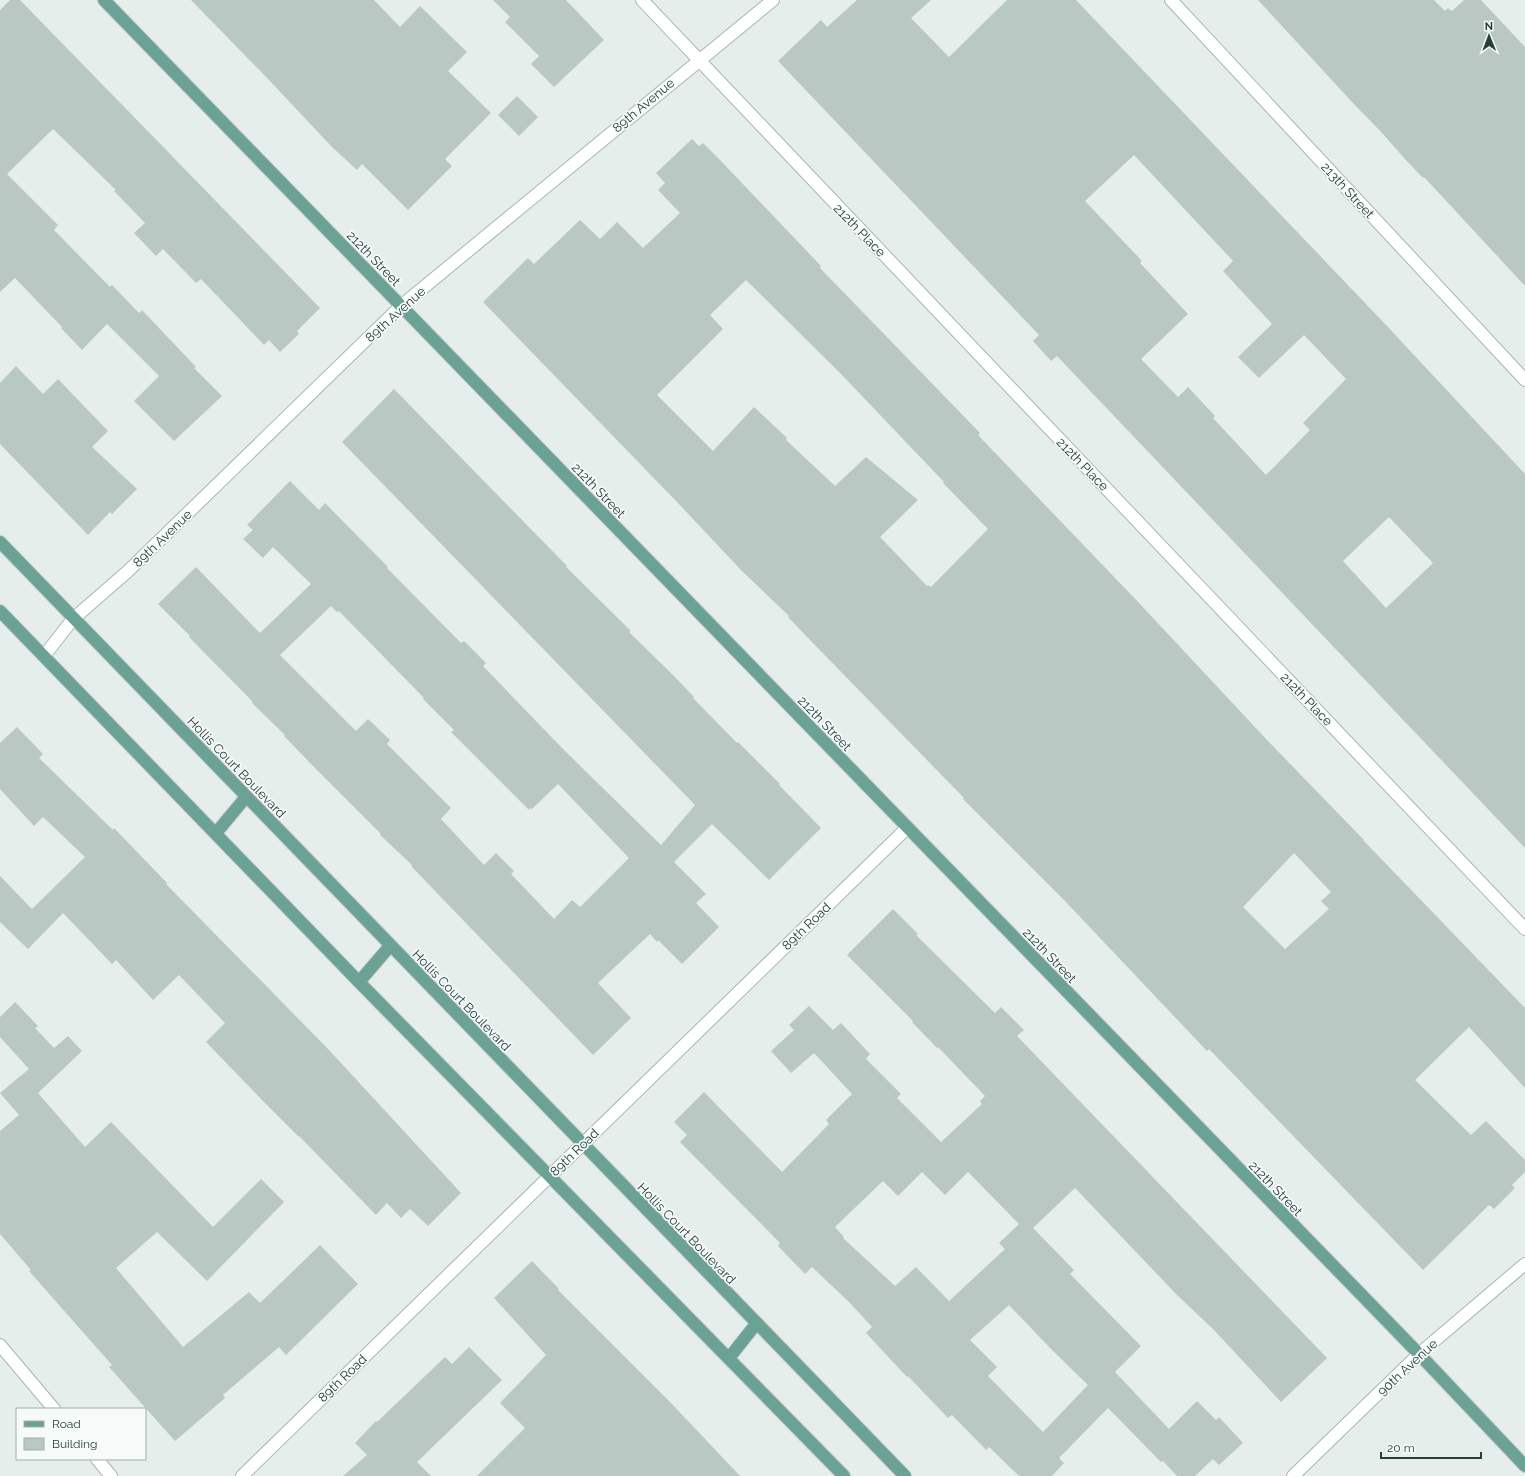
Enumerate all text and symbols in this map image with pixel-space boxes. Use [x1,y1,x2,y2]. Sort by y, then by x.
north arrow [1469,16,1509,56]
text: N [1485,20,1493,33]
street label: 89th Avenue [609,75,677,135]
street label: 213th Street [1318,159,1378,222]
street label: 212th Place [831,201,889,260]
street label: 212th Street [344,228,404,289]
street label: 89th Avenue [362,283,429,345]
street label: 212th Place [1054,435,1112,494]
street label: 212th Street [569,460,629,521]
street label: 89th Avenue [130,506,195,570]
street label: 212th Place [1278,670,1336,729]
street label: 212th Street [795,693,855,754]
street label: Hollis Court Boulevard [184,714,289,821]
street label: 89th Road [779,900,834,953]
street label: 212th Street [1020,925,1080,986]
street label: Hollis Court Boulevard [409,947,514,1054]
street label: 89th Road [547,1126,602,1179]
street label: 212th Street [1246,1158,1306,1219]
street label: Hollis Court Boulevard [634,1180,739,1287]
street label: 90th Avenue [1374,1336,1441,1399]
street label: 89th Road [315,1352,370,1405]
legend [16,1408,146,1460]
text: Road [52,1417,81,1431]
scale bar [1381,1434,1481,1460]
text: Building [52,1437,98,1451]
text: 20 m [1387,1441,1415,1455]

